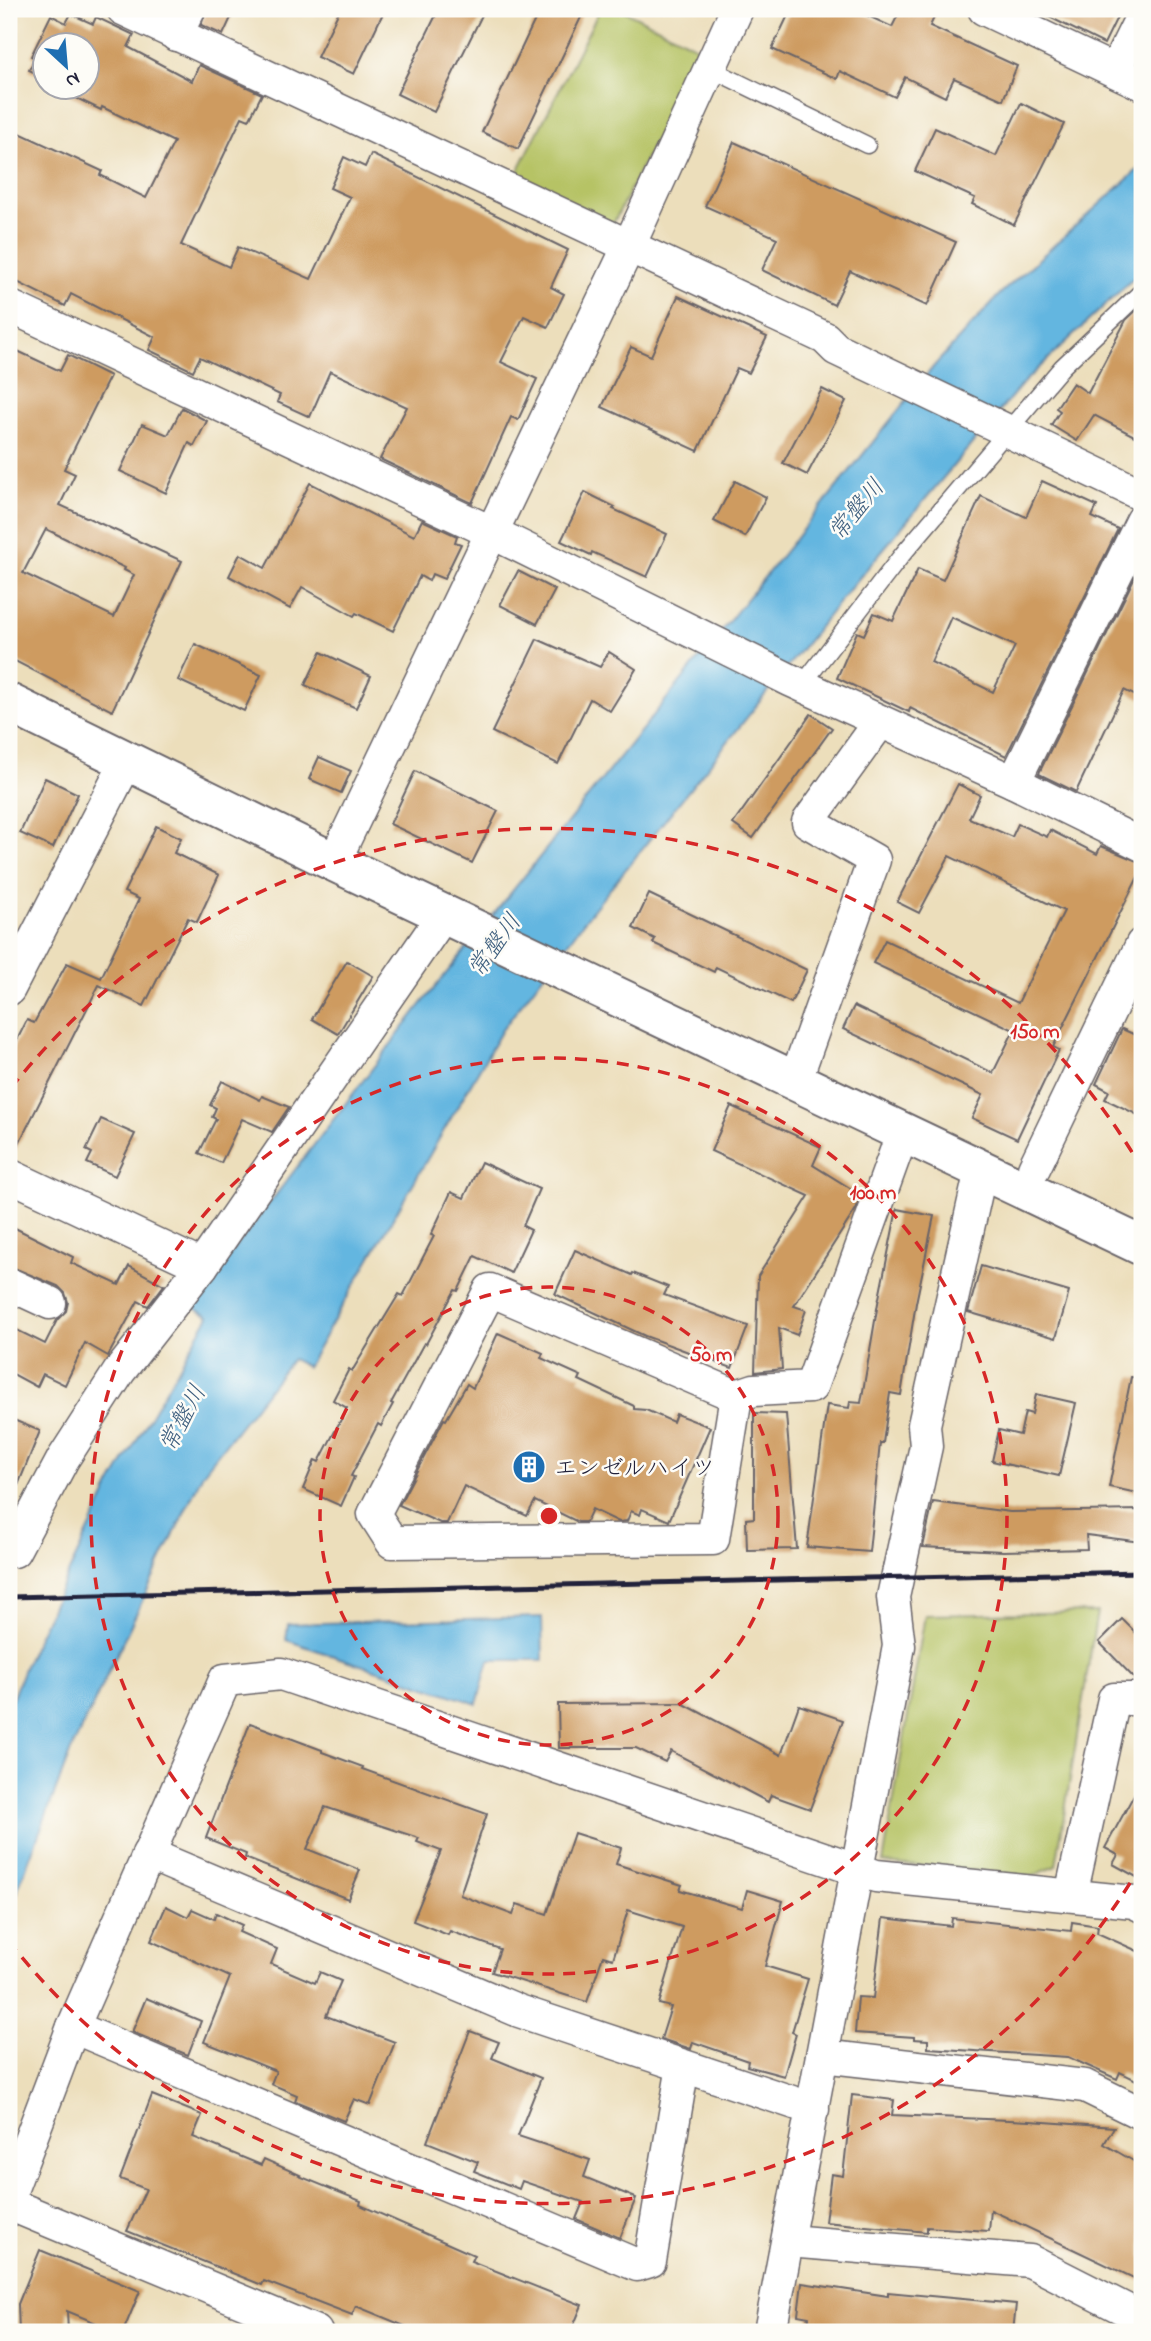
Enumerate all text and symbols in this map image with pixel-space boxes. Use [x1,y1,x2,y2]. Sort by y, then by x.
north arrow [32,32,102,102]
text: N [61,64,84,94]
water label: 常盤川 [821,472,894,549]
water label: 常盤川 [461,907,531,986]
text: 150 m [1010,1018,1060,1048]
text: 100 m [850,1179,896,1209]
text: 50 m [690,1341,732,1371]
water label: 常盤川 [152,1379,217,1459]
building icon: エンゼルハイツ [510,1448,548,1486]
place label: エンゼルハイツ [554,1453,715,1486]
centre of rings [537,1504,561,1528]

